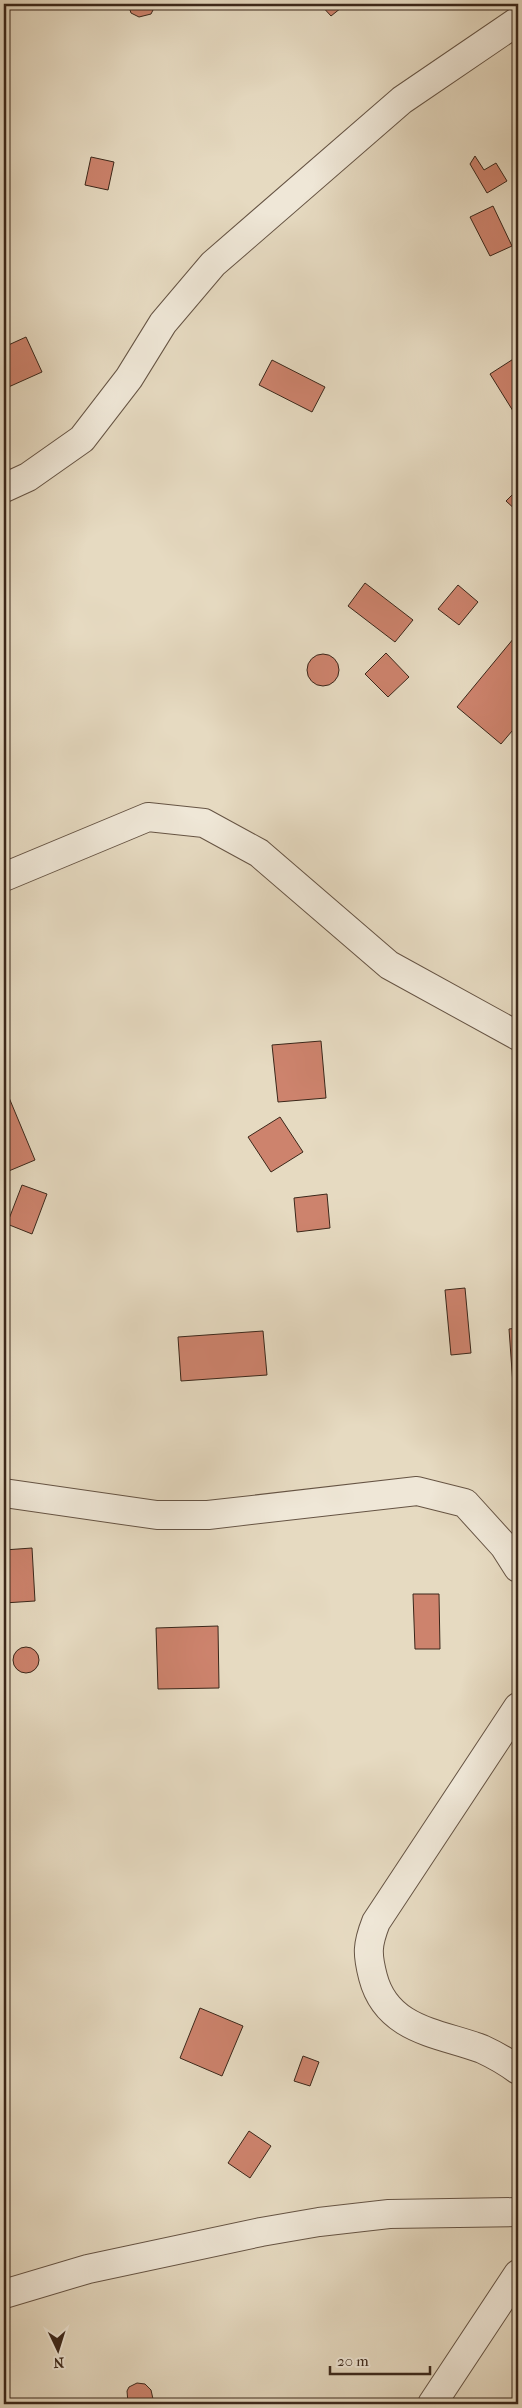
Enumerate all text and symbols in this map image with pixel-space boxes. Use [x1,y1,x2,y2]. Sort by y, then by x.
north arrow [32,2326,82,2376]
scale bar [330,2343,430,2375]
text: 20 m [337,2352,369,2370]
text: N [53,2354,65,2371]

